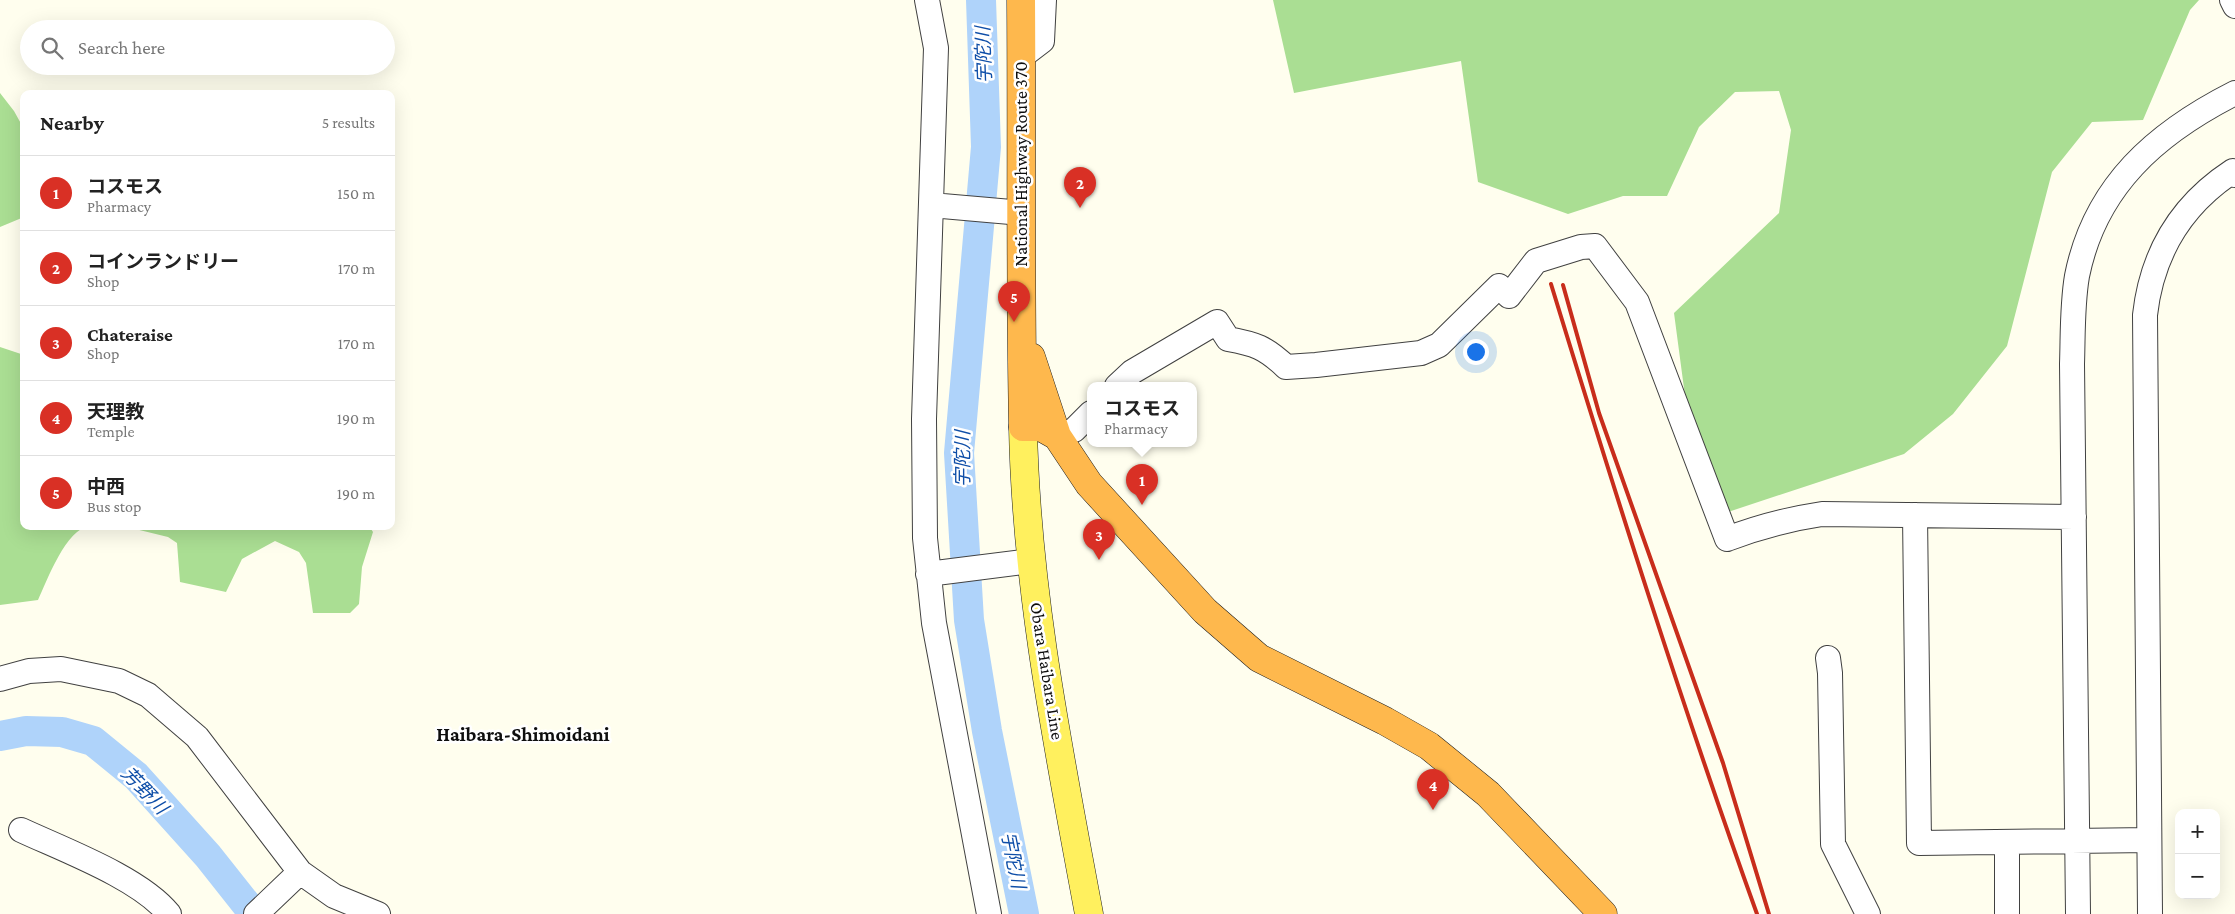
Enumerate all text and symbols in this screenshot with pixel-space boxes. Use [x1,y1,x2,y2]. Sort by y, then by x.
search box [20,20,395,75]
water label: 宇陀川 [972,24,995,84]
icon: search [38,34,66,62]
text: Search here [78,37,165,58]
street label: National Highway Route 370 [1011,61,1031,267]
text: Nearby [40,111,104,135]
text: 5 results [322,114,375,131]
pin: 2 [1064,167,1096,208]
text: コスモス [87,176,163,197]
text: 1 [53,185,59,202]
text: 150 m [337,185,375,202]
text: Pharmacy [87,198,151,215]
text: コインランドリー [87,251,239,272]
text: 2 [52,260,60,277]
text: 170 m [338,260,375,277]
text: Shop [87,273,119,290]
pin: 5 [998,281,1030,322]
text: Chateraise [87,324,173,345]
text: 3 [52,335,60,352]
text: 170 m [338,335,375,352]
your location [1463,339,1489,365]
text: Shop [87,345,119,362]
popup [1087,382,1197,447]
text: コスモス [1104,398,1180,419]
text: 天理教 [87,401,144,422]
text: 4 [52,410,60,427]
text: 190 m [337,410,375,427]
text: Pharmacy [1104,420,1168,437]
text: Temple [87,423,135,440]
water label: 宇陀川 [952,429,973,488]
pin: 1 [1126,464,1158,505]
text: 中西 [87,476,125,497]
text: 5 [52,485,60,502]
text: 190 m [337,485,375,502]
text: Bus stop [87,498,141,515]
pin: 3 [1083,519,1115,560]
street label: Obara Haibara Line [1026,601,1068,741]
district label: Haibara-Shimoidani [436,723,610,745]
water label: 芳野川 [117,763,173,820]
pin: 4 [1417,769,1449,810]
map controls [2175,809,2220,899]
button: + [2175,809,2220,854]
water label: 宇陀川 [998,830,1030,892]
button: − [2175,854,2220,899]

